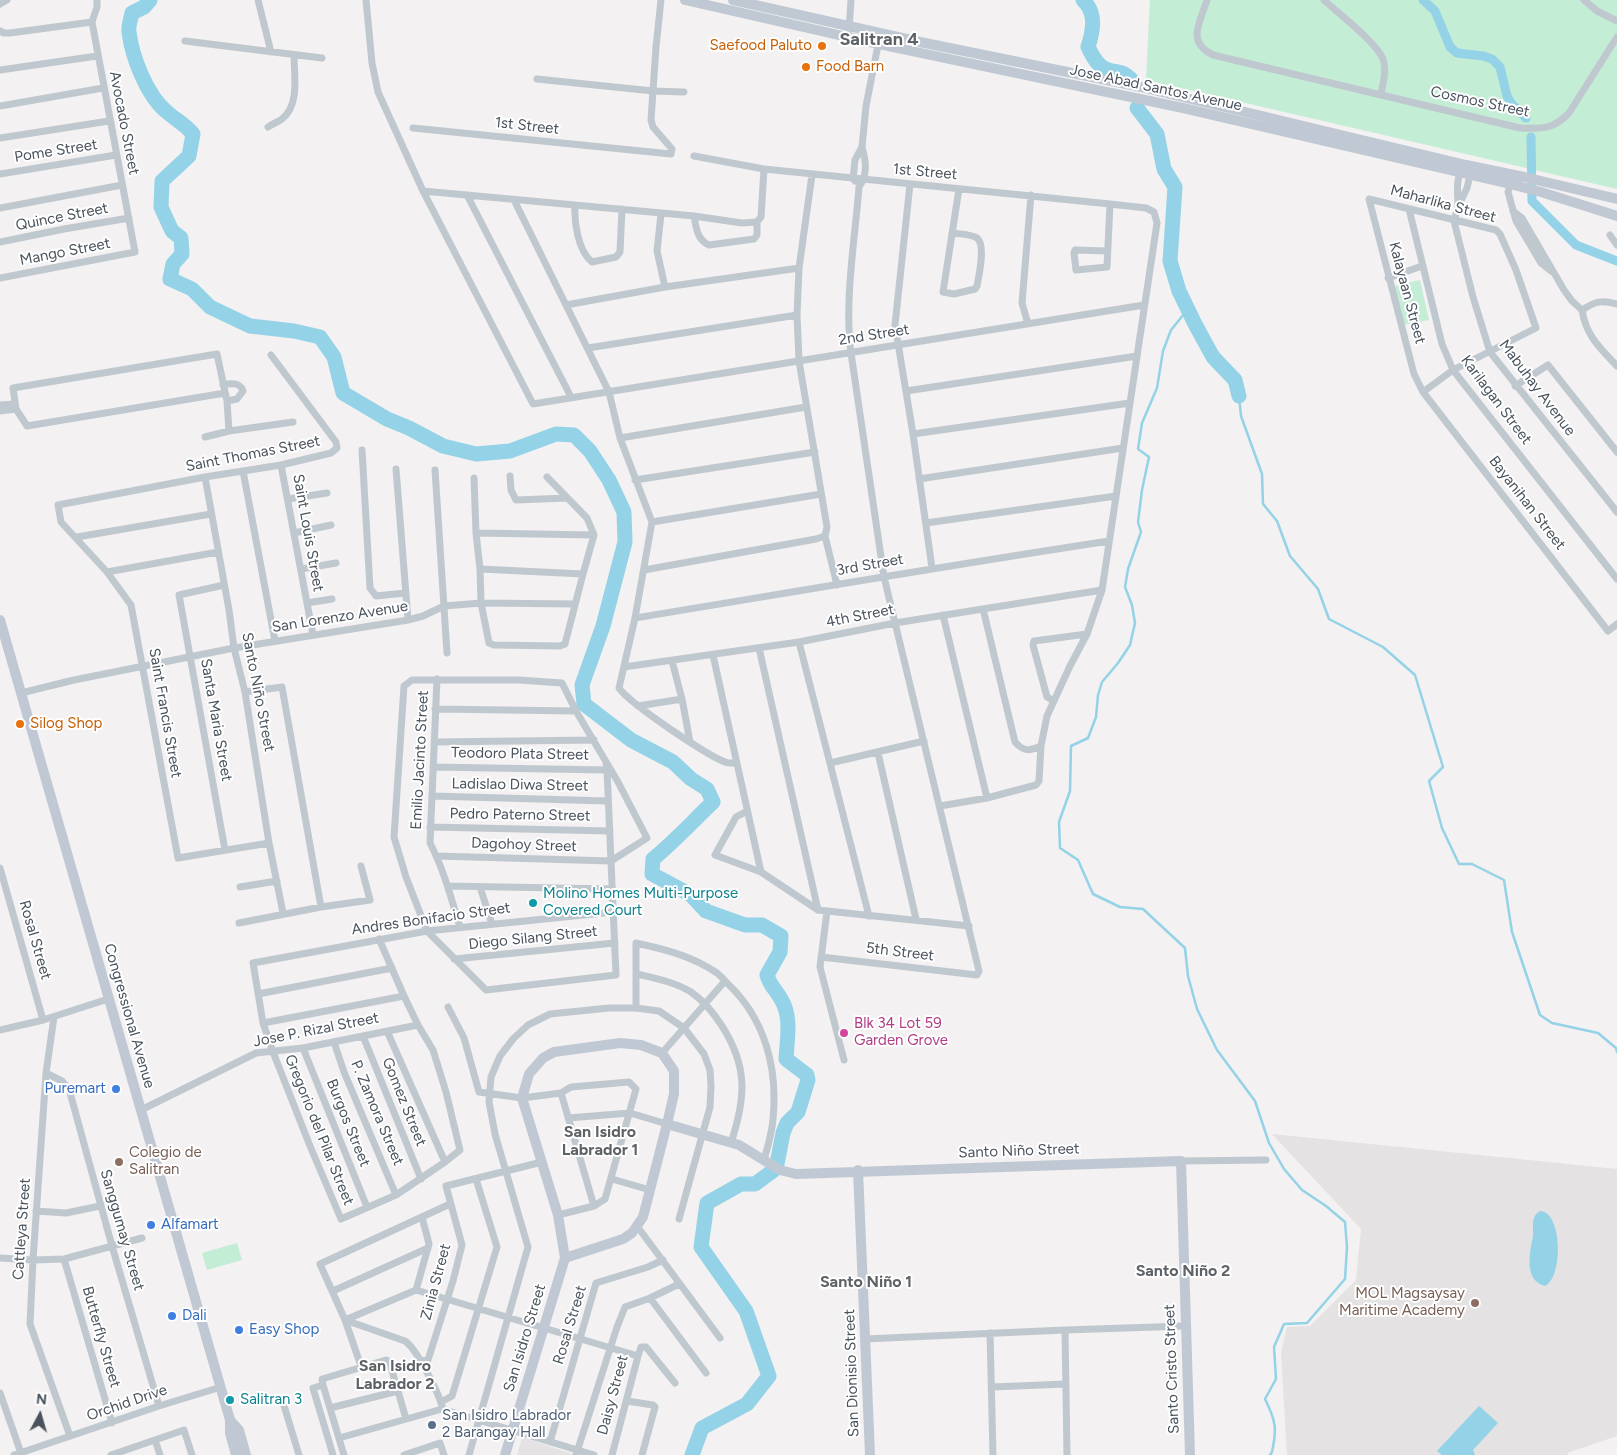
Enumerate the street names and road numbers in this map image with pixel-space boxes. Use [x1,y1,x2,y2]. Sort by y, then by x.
street label: Jose Abad Santos Avenue [1068,61,1244,115]
street label: Avocado Street [105,70,143,176]
street label: Cosmos Street [1429,83,1531,121]
street label: 1st Street [494,114,560,138]
street label: Pome Street [13,136,99,166]
street label: 1st Street [892,160,958,184]
street label: Maharlika Street [1388,181,1498,227]
street label: Quince Street [14,199,110,235]
street label: Mango Street [18,234,112,270]
street label: Kalayaan Street [1385,240,1429,346]
street label: 2nd Street [837,321,911,349]
street label: Mabuhay Avenue [1495,336,1579,440]
street label: Karilagan Street [1457,352,1535,448]
street label: Saint Thomas Street [184,432,322,476]
street label: Bayanihan Street [1485,453,1569,553]
street label: Saint Louis Street [289,473,327,593]
street label: 3rd Street [835,550,905,580]
street label: San Lorenzo Avenue [271,597,409,637]
street label: 4th Street [824,601,896,631]
street label: Santo Niño Street [238,631,278,753]
street label: Saint Francis Street [145,647,185,779]
street label: Santa Maria Street [196,657,236,783]
street label: Emilio Jacinto Street [407,690,433,830]
street label: Teodoro Plata Street [451,744,589,764]
street label: Ladislao Diwa Street [451,775,589,795]
street label: Pedro Paterno Street [449,805,591,825]
street label: Dagohoy Street [471,834,577,856]
street label: Rosal Street [15,898,55,982]
street label: Andres Bonifacio Street [350,899,512,939]
street label: Diego Silang Street [468,922,598,954]
street label: 5th Street [865,939,935,965]
street label: Congressional Avenue [100,941,158,1091]
street label: Jose P. Rizal Street [252,1009,380,1051]
street label: Gregorio del Pilar Street [281,1052,357,1208]
street label: Gomez Street [378,1055,430,1149]
street label: P. Zamora Street [347,1058,407,1168]
street label: Burgos Street [322,1077,374,1169]
street label: Santo Niño Street [958,1140,1080,1162]
street label: Sanggumay Street [96,1167,148,1293]
street label: Cattleya Street [9,1177,35,1281]
street label: Zinia Street [417,1242,455,1322]
street label: San Isidro Street [500,1282,550,1394]
street label: Rosal Street [549,1283,591,1367]
street label: Butterfly Street [78,1284,124,1390]
street label: Santo Cristo Street [1161,1304,1183,1434]
street label: San Dionisio Street [841,1309,863,1437]
street label: Daisy Street [594,1353,632,1437]
street label: Orchid Drive [84,1381,170,1425]

